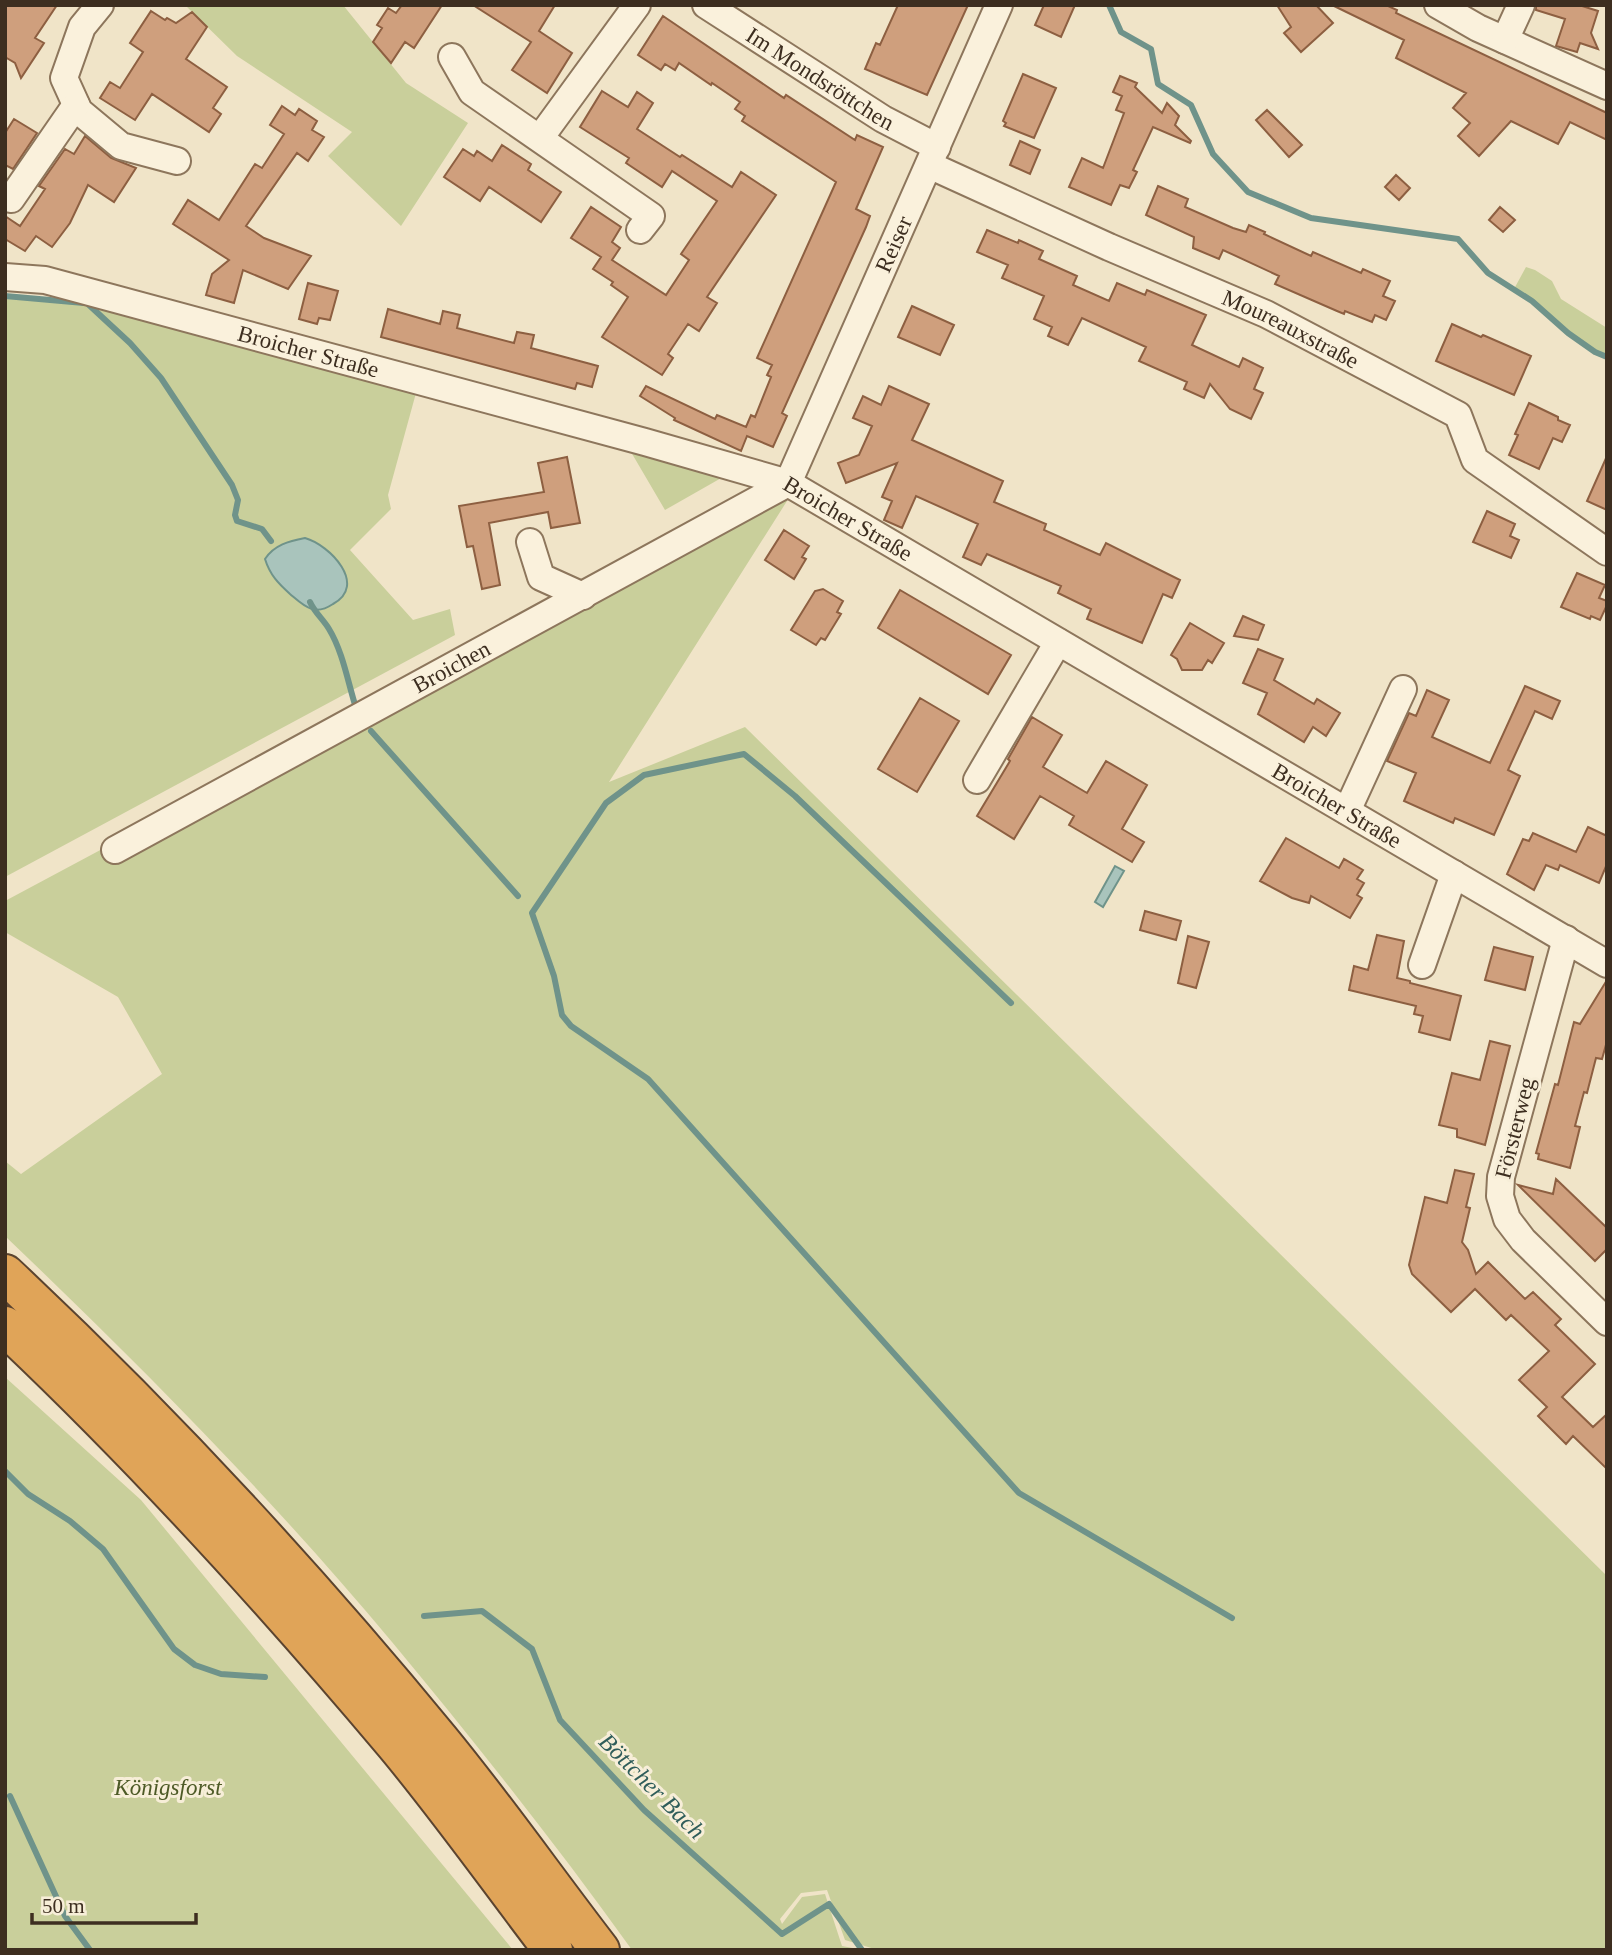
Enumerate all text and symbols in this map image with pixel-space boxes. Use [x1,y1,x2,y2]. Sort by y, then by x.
street label: Im Mondsröttchen [742,22,899,135]
street label: Reiser [870,212,917,276]
street label: Moureauxstraße [1219,284,1363,373]
street label: Broicher Straße [235,320,382,382]
street label: Broicher Straße [779,471,917,566]
street label: Broichen [408,635,495,698]
street label: Broicher Straße [1268,758,1406,853]
street label: Försterweg [1490,1074,1540,1181]
water label: Böttcher Bach [594,1728,710,1844]
park label: Königsforst [113,1775,222,1800]
scale bar [32,1882,196,1926]
text: 50 m [42,1894,85,1918]

